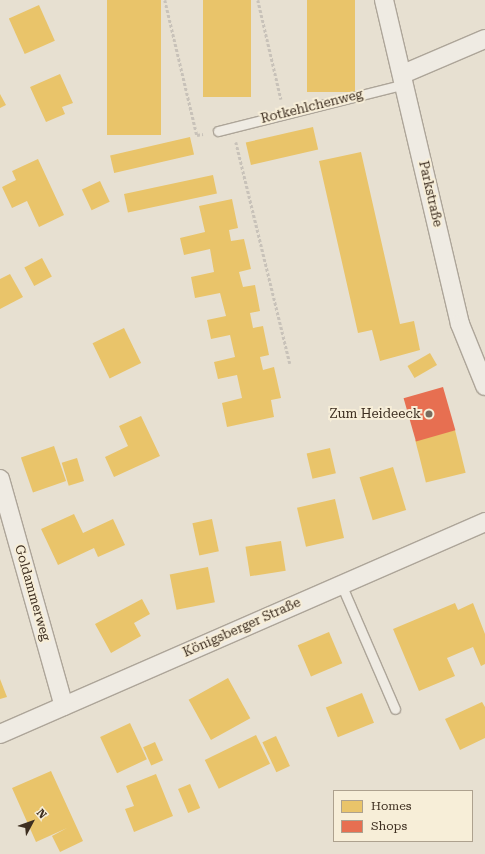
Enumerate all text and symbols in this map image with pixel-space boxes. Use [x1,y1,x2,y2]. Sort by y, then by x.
street label: Rotkehlchenweg [259,87,365,127]
street label: Parkstraße [415,160,445,228]
place label: Zum Heideeck [329,406,421,422]
marker: Zum Heideeck [424,409,434,419]
street label: Goldammerweg [11,543,53,643]
street label: Königsberger Straße [181,595,303,661]
legend [333,790,473,842]
text: Homes [371,799,411,813]
north arrow [12,802,52,842]
text: N [34,806,49,821]
text: Shops [371,819,407,833]

